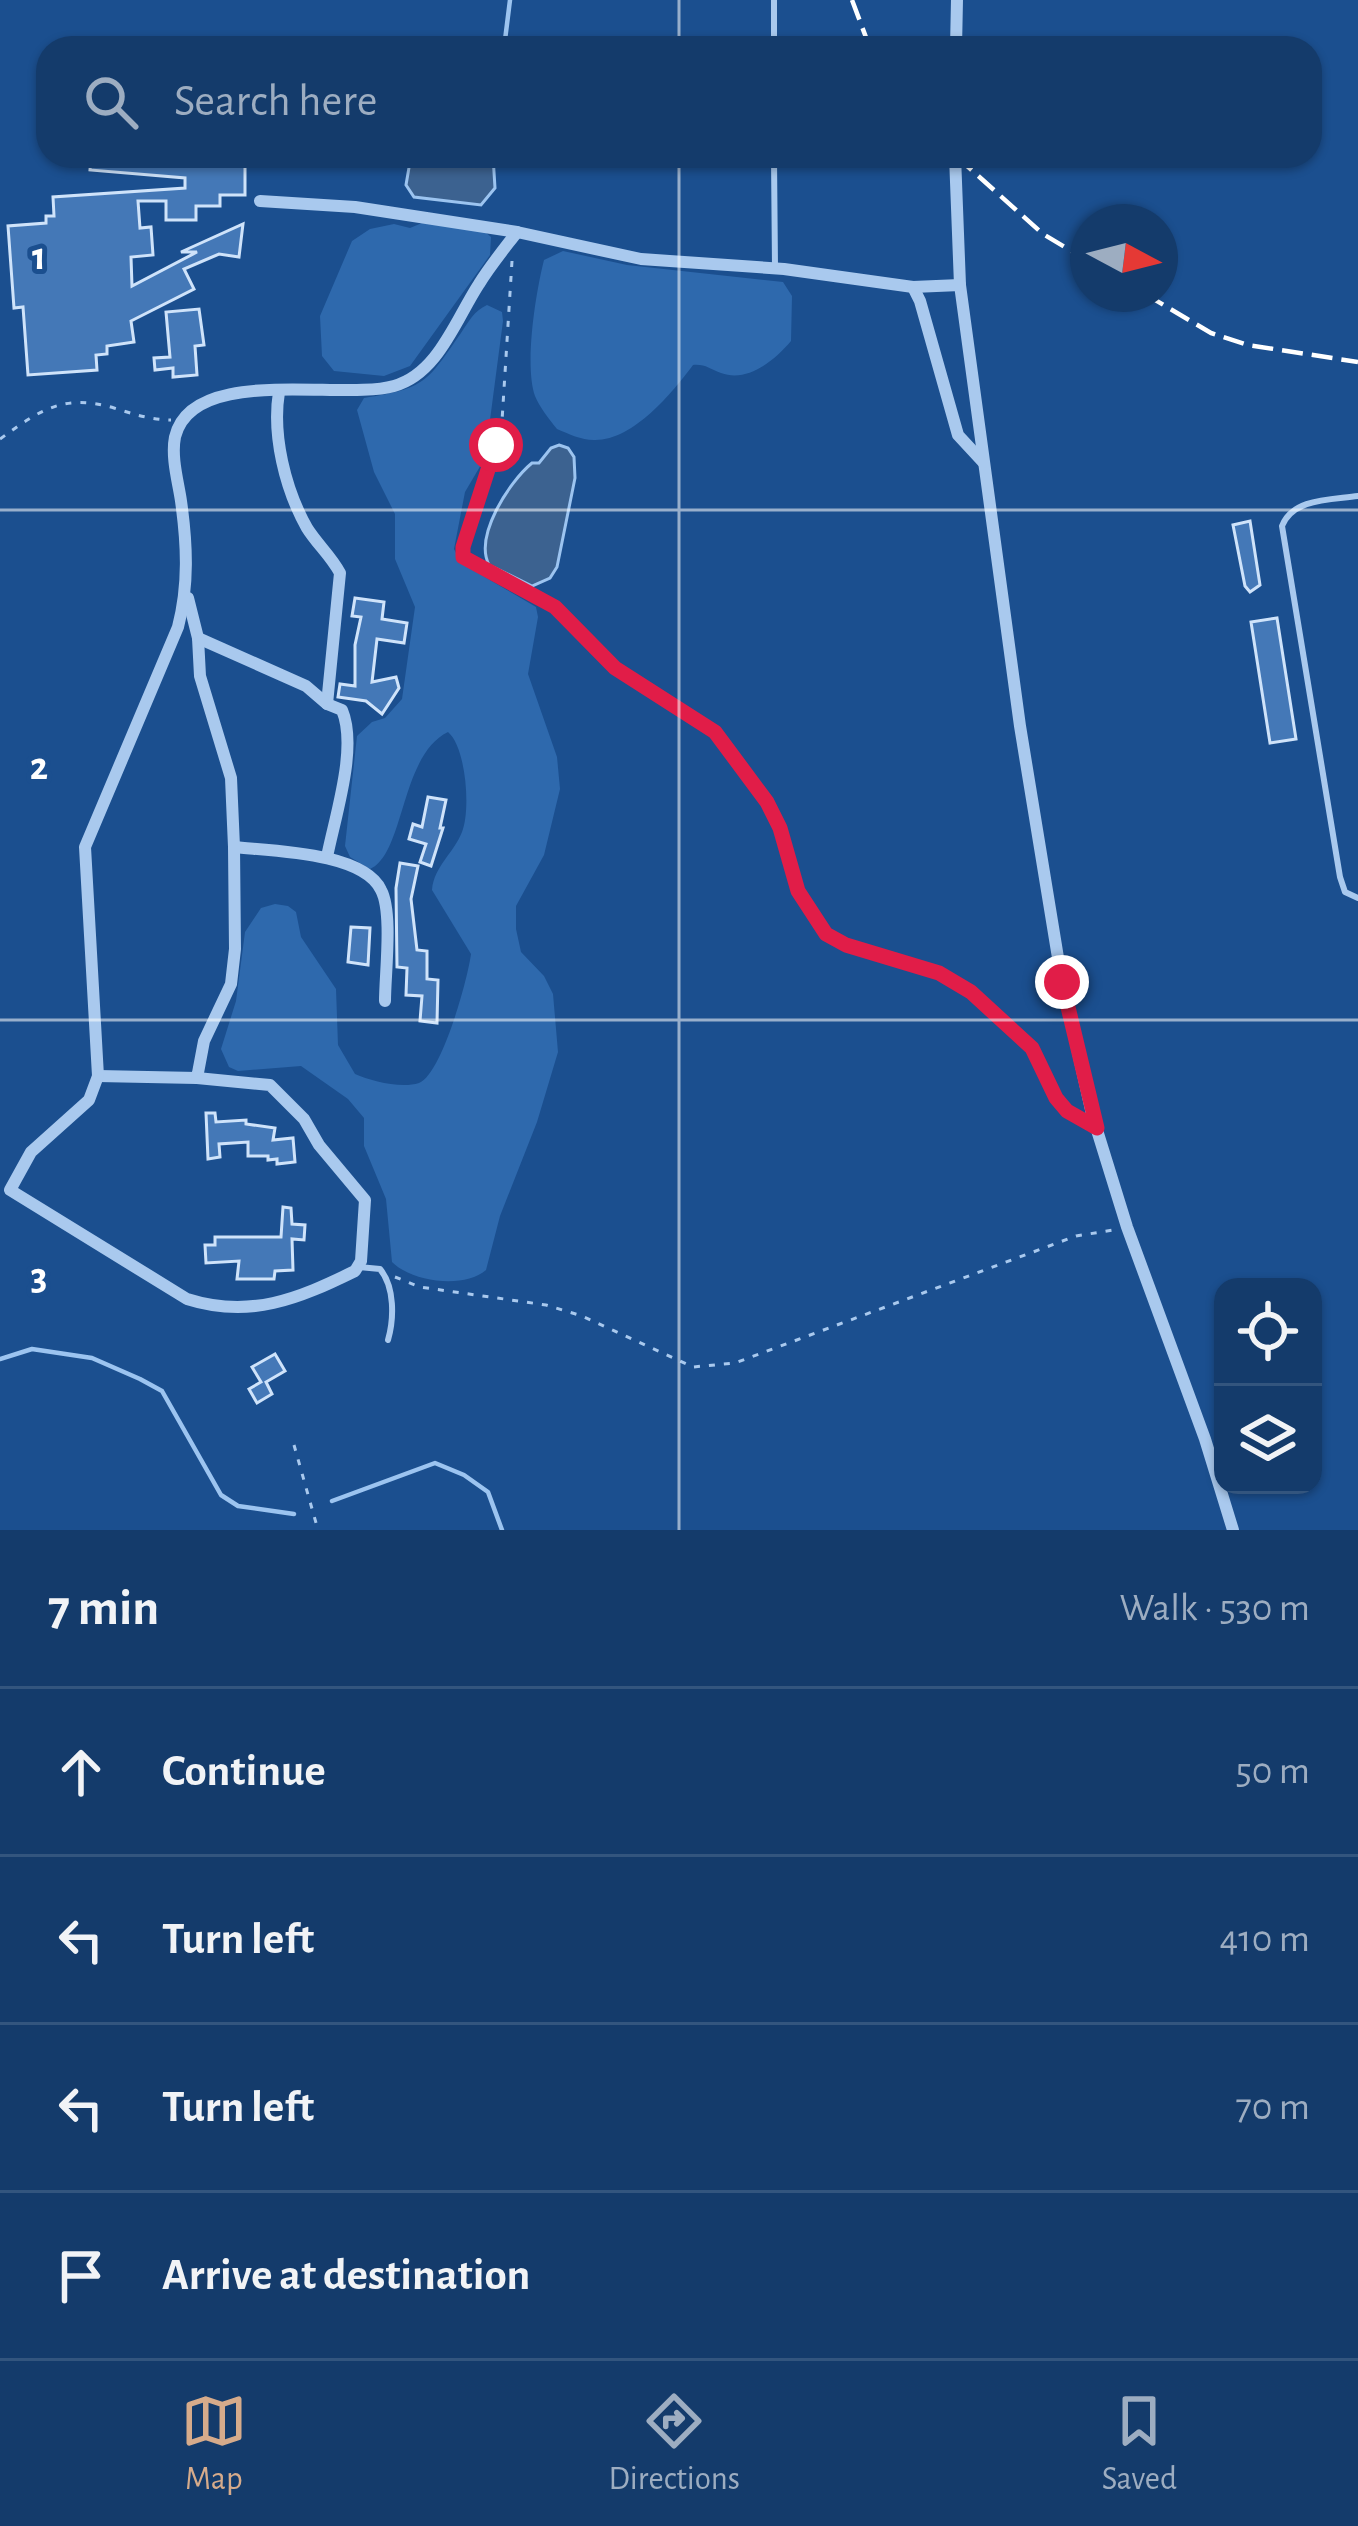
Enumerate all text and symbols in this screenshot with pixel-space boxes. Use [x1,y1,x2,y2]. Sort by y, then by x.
search box [36,36,1322,168]
icon: search [78,69,144,135]
text: Search here [174,79,377,124]
north arrow [1070,204,1178,312]
text: 1 [32,238,46,277]
route start [469,418,523,472]
text: 2 [30,748,48,787]
route end [1035,955,1089,1009]
text: 3 [31,1258,47,1297]
map controls [1214,1278,1322,1494]
button: locate [1214,1278,1322,1386]
button: layers [1214,1386,1322,1494]
text: 7 min [48,1583,159,1634]
text: Walk · 530 m [1119,1589,1310,1628]
icon: ahead [48,1739,114,1805]
text: Continue [162,1749,326,1794]
text: 50 m [1235,1752,1310,1791]
icon: left [48,1907,114,1973]
text: Turn left [162,1917,314,1962]
text: 410 m [1220,1920,1310,1959]
icon: left [48,2075,114,2141]
text: Turn left [162,2085,314,2130]
text: 70 m [1236,2088,1310,2127]
icon: arrive [48,2243,114,2309]
text: Arrive at destination [162,2253,530,2298]
tab: Map [181,2388,247,2500]
tab: Directions [608,2388,740,2500]
tab: Saved [1102,2388,1177,2500]

